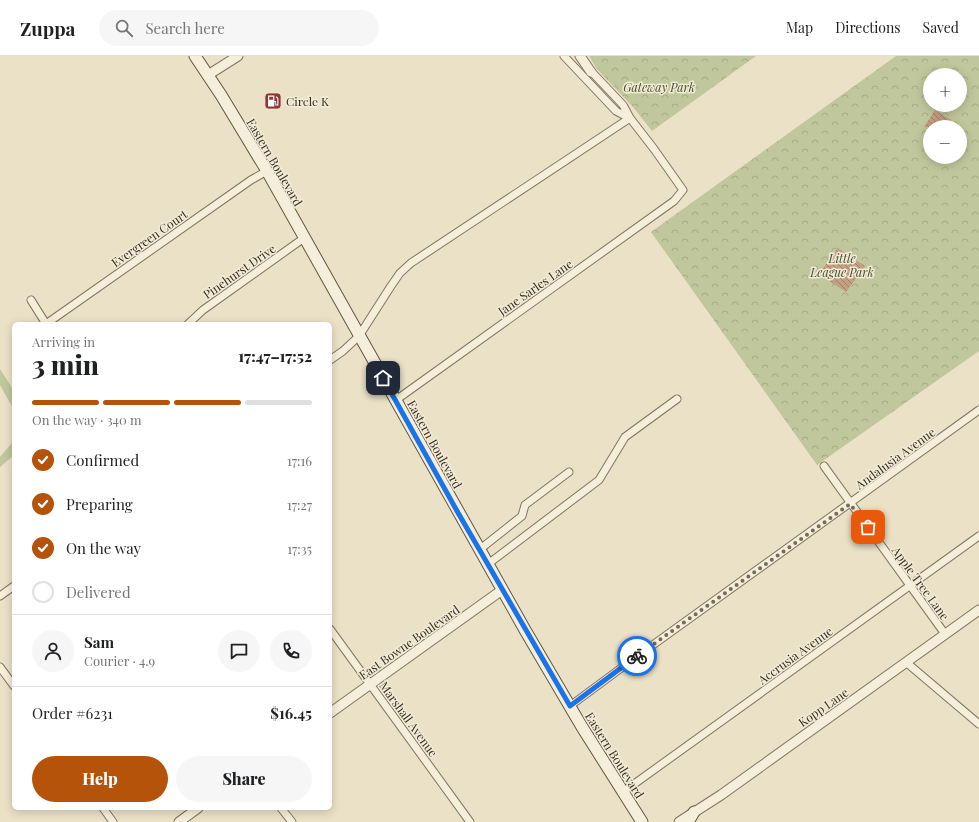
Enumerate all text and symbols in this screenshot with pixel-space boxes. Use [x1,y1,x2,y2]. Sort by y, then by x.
search box [99,10,379,46]
text: Zuppa [20,15,75,41]
icon: search [113,17,135,39]
text: Search here [145,18,225,38]
text: Map [786,18,813,37]
text: Directions [835,18,901,37]
text: Saved [923,18,959,37]
map controls [923,68,967,164]
button: + [923,68,967,112]
park label: Gateway Park [623,79,695,95]
fuel station icon: Circle K [263,91,283,111]
place label: Circle K [286,93,329,109]
street label: Eastern Boulevard [243,115,307,209]
button: − [923,120,967,164]
street label: Evergreen Court [108,205,191,270]
street label: Pinehurst Drive [200,240,278,302]
park label: Little League Park [809,250,874,280]
street label: Jane Sarles Lane [494,255,575,319]
text: Arriving in [32,333,95,350]
text: 17:47–17:52 [238,346,312,366]
text: 3 min [32,347,99,382]
pin [366,361,400,395]
icon: home [372,367,394,389]
street label: Eastern Boulevard [404,397,466,491]
text: On the way · 340 m [32,411,142,428]
street label: Andalusia Avenue [851,424,938,493]
icon: check [32,449,54,471]
text: Confirmed [66,450,139,470]
text: 17:16 [287,452,312,469]
icon: check [32,493,54,515]
text: Preparing [66,494,133,514]
text: 17:27 [287,496,312,513]
pin [851,510,885,544]
icon: bag [857,516,879,538]
icon: check [32,537,54,559]
text: On the way [66,538,141,558]
text: 17:35 [287,540,312,557]
street label: Apple Tree Lane [888,542,953,623]
text: Delivered [66,582,131,602]
street label: East Bowne Boulevard [356,601,462,683]
street label: Accrusia Avenue [754,623,835,688]
button: person [32,630,74,672]
button: chat [218,630,260,672]
button: phone [270,630,312,672]
text: Sam [84,632,114,652]
courier [617,636,657,676]
icon: bike [626,645,648,667]
text: Courier · 4.9 [84,652,155,669]
street label: Marshall Avenue [376,678,442,760]
street label: Kopp Lane [795,684,851,730]
text: Order #6231 [32,703,113,723]
text: $16.45 [270,703,312,723]
street label: Eastern Boulevard [582,709,648,801]
button: Help [32,756,168,802]
button: Share [176,756,312,802]

